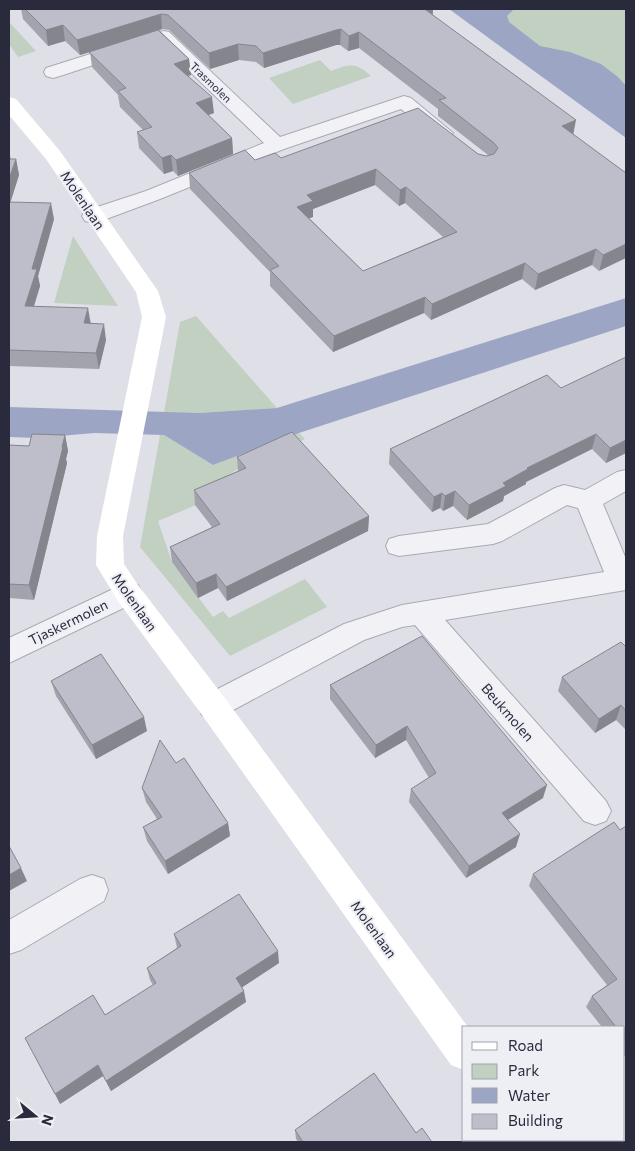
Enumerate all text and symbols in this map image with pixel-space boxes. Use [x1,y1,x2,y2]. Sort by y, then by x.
street label: Trasmolen [188,59,234,105]
street label: Molenlaan [57,168,109,232]
street label: Molenlaan [109,570,161,634]
street label: Tjaskermolen [26,596,110,648]
street label: Beukmolen [478,679,538,745]
street label: Molenlaan [347,897,401,961]
legend [462,1026,625,1141]
text: Road [508,1036,543,1054]
text: Park [508,1061,539,1079]
text: Water [508,1086,550,1104]
north arrow [10,1091,60,1141]
text: Building [508,1111,563,1129]
text: N [38,1113,58,1128]

